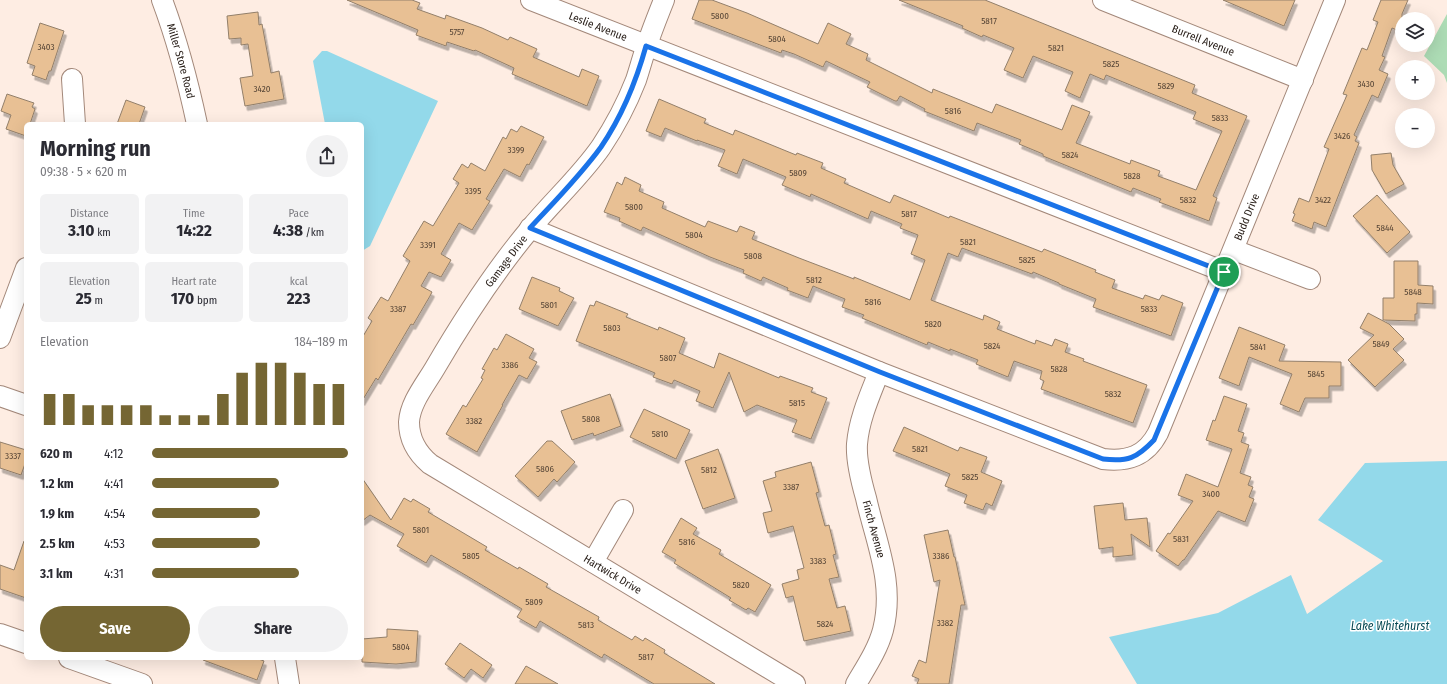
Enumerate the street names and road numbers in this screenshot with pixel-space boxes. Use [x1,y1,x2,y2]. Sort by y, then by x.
street label: Leslie Avenue [567,9,629,44]
street label: Miller Store Road [164,22,197,100]
street label: Burrell Avenue [1170,22,1236,59]
street label: Budd Drive [1231,192,1262,242]
street label: Gamage Drive [483,233,530,290]
street label: Finch Avenue [860,499,887,559]
street label: Hartwick Drive [581,552,644,597]

